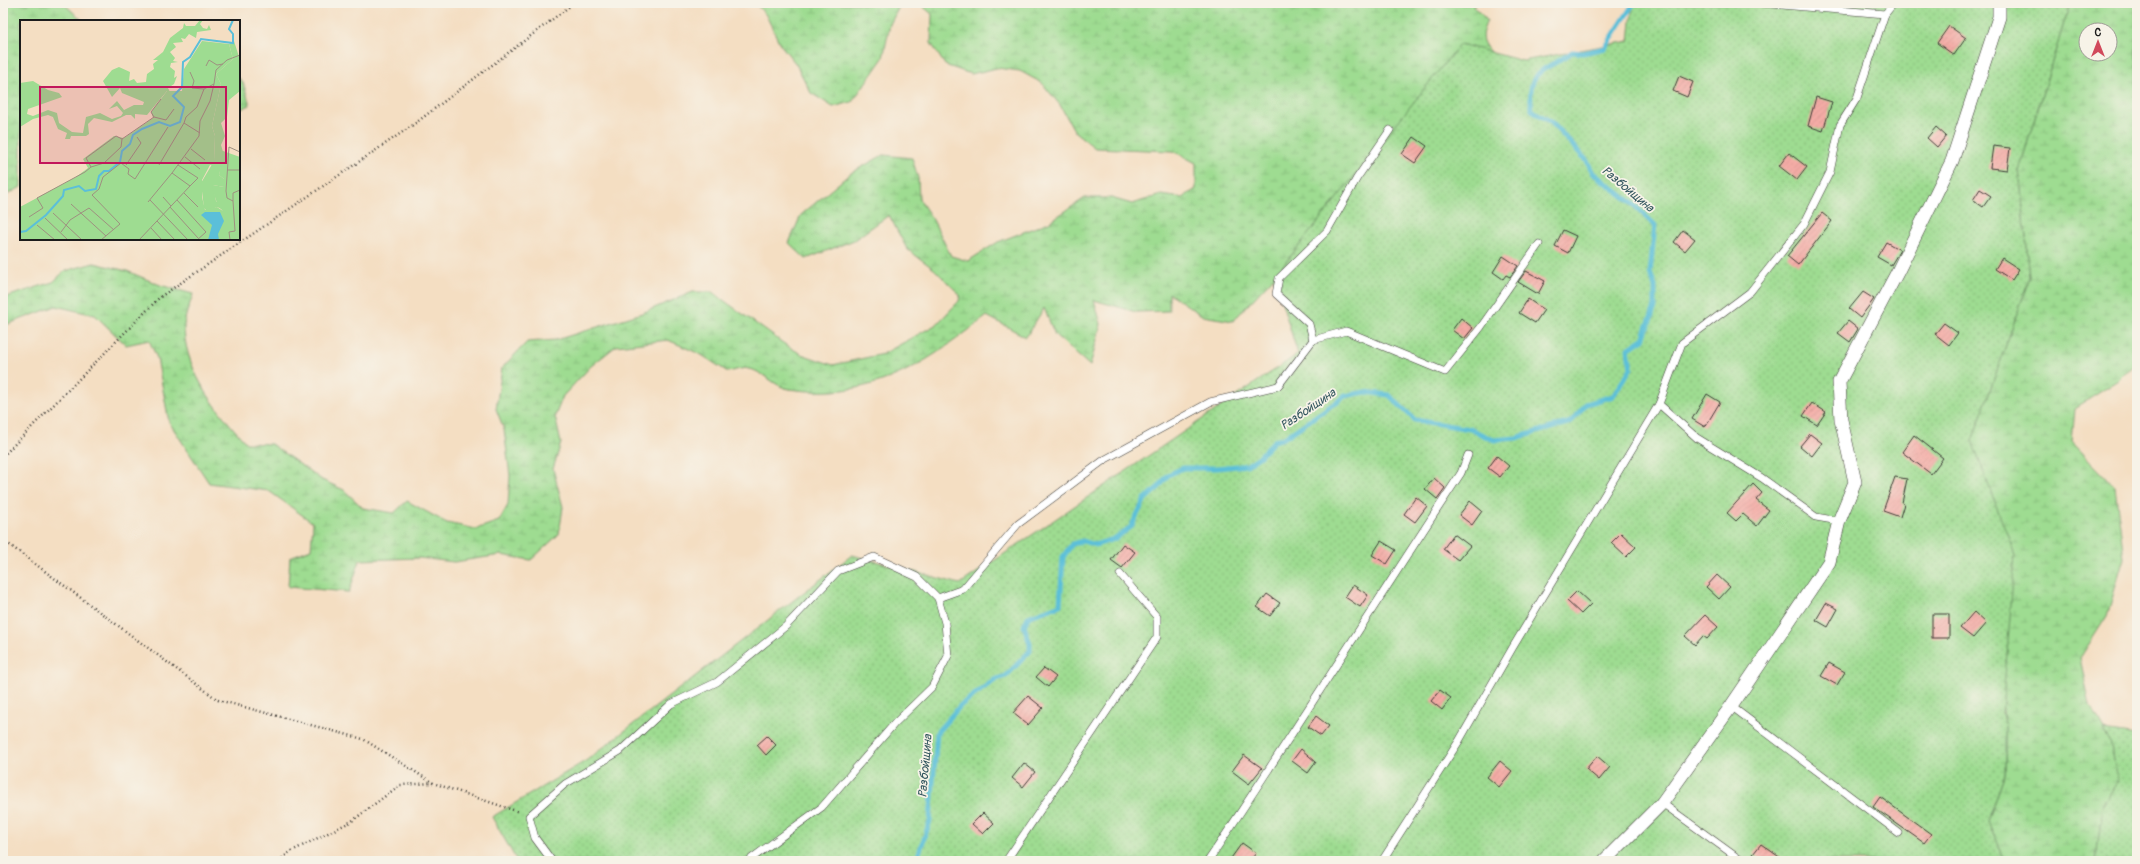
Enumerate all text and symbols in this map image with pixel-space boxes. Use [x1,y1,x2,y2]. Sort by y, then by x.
inset map [20,20,240,240]
north arrow [2078,22,2118,62]
text: С [2095,26,2102,39]
water label: Разбойщина [1599,163,1658,216]
water label: Разбойщина [1278,385,1340,433]
water label: Разбойщина [915,733,936,798]

